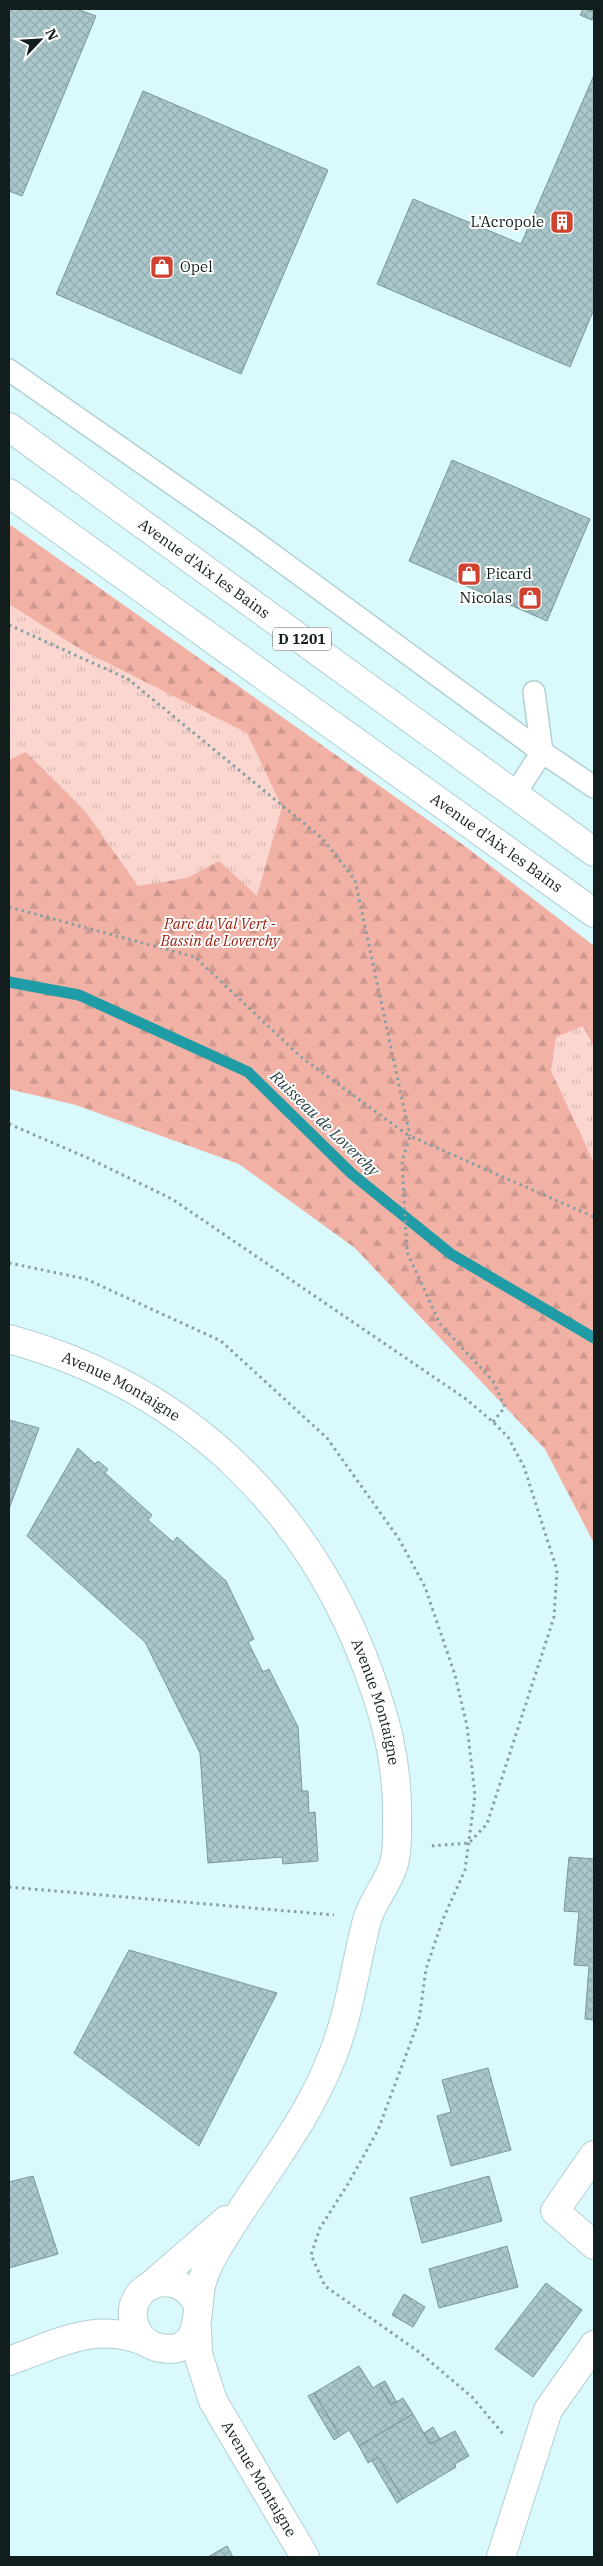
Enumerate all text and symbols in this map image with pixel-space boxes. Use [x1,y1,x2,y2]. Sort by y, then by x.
north arrow [15,15,65,65]
text: N [41,26,62,43]
building icon: L'Acropole [549,209,575,235]
place label: L'Acropole [470,212,544,231]
shop icon: Opel [149,254,175,280]
place label: Opel [180,257,213,276]
street label: Avenue d'Aix les Bains [135,514,274,622]
shop icon: Picard [456,561,482,587]
place label: Picard [486,564,532,583]
shop icon: Nicolas [517,585,543,611]
place label: Nicolas [460,588,512,607]
road number: D 1201 [273,628,331,650]
street label: Avenue d'Aix les Bains [427,789,566,896]
park label: Parc du Val Vert - Bassin de Loverchy [159,914,281,950]
water label: Ruisseau de Loverchy [266,1065,385,1181]
street label: Avenue Montaigne [59,1347,184,1425]
street label: Avenue Montaigne [347,1636,404,1766]
street label: Avenue Montaigne [218,2417,301,2540]

